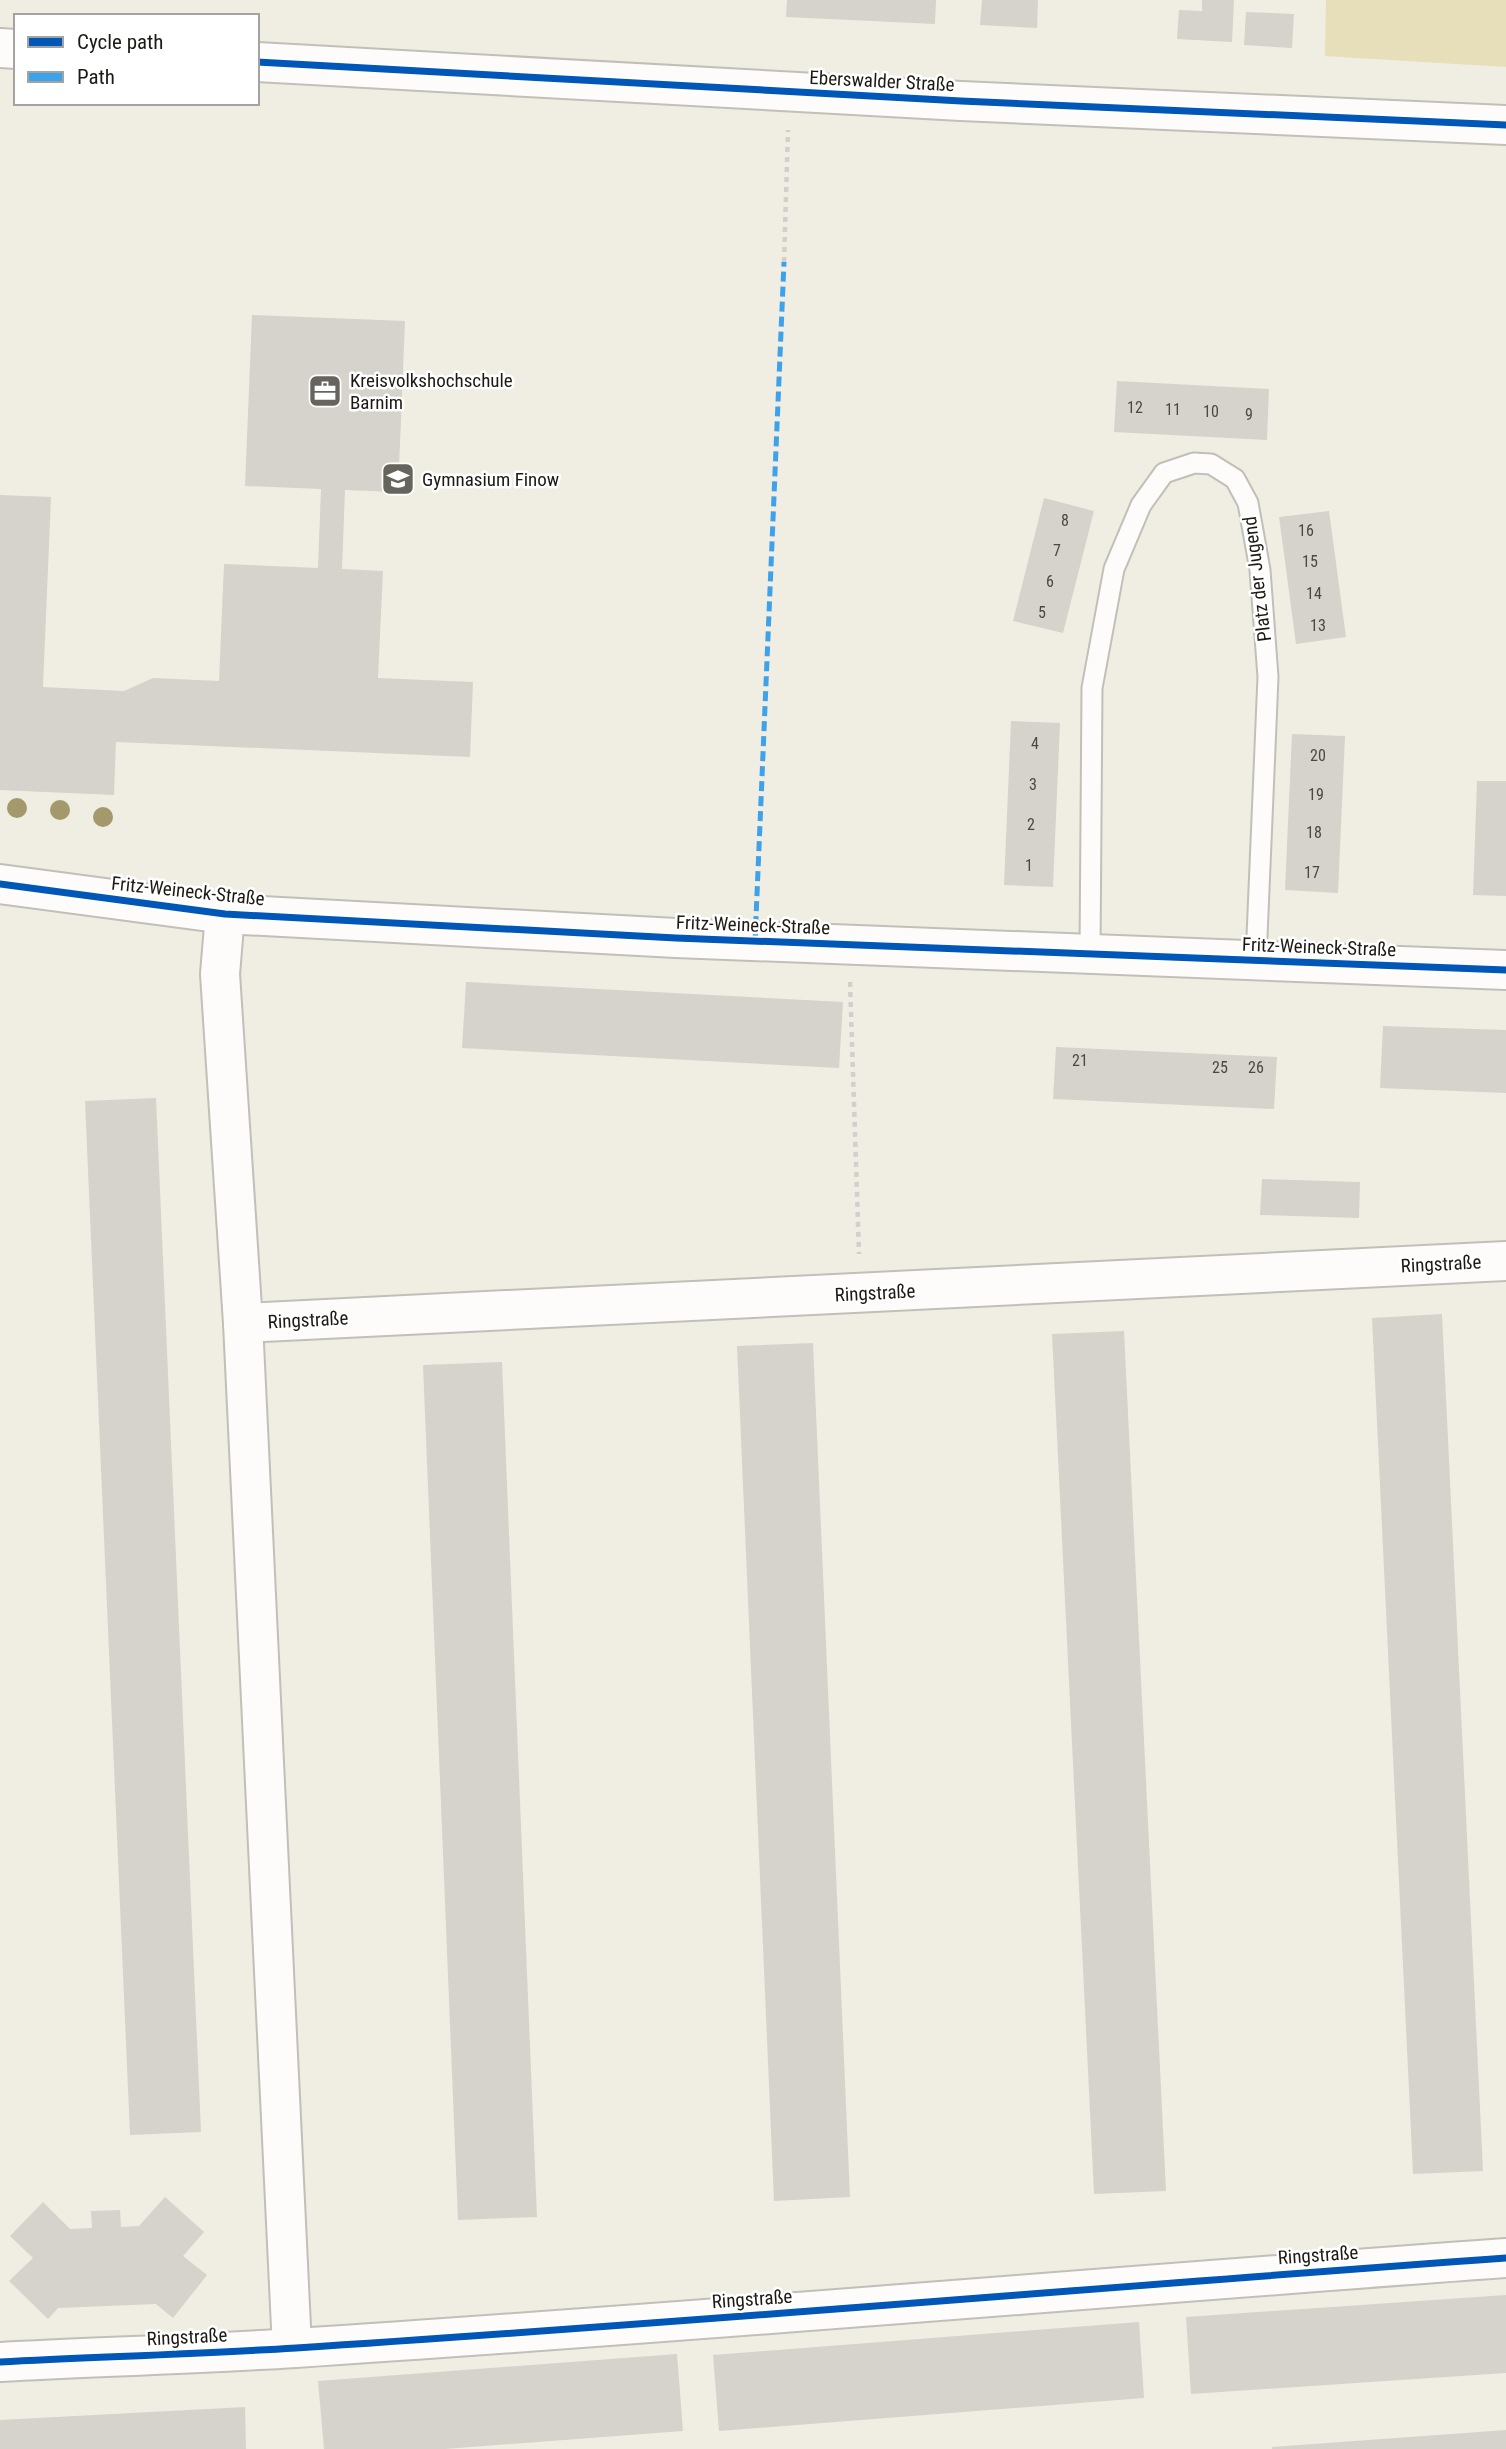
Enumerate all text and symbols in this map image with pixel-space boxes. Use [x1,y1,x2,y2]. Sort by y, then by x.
legend [14,14,259,105]
text: Cycle path [77,30,163,54]
text: Path [77,65,115,89]
street label: Eberswalder Straße [809,66,955,96]
place label: Kreisvolkshochschule Barnim [350,369,513,414]
office icon: Kreisvolkshochschule Barnim [306,372,344,410]
house number: 12 [1127,398,1143,417]
house number: 11 [1165,400,1181,419]
house number: 10 [1203,402,1219,421]
house number: 9 [1245,405,1253,424]
school or university icon: Gymnasium Finow [379,460,417,498]
place label: Gymnasium Finow [422,468,559,491]
house number: 8 [1061,511,1069,530]
street label: Platz der Jugend [1238,515,1276,643]
house number: 16 [1298,521,1314,540]
house number: 7 [1053,541,1061,560]
house number: 15 [1302,552,1318,571]
house number: 6 [1046,572,1054,591]
house number: 14 [1306,584,1322,603]
house number: 5 [1038,603,1046,622]
house number: 13 [1310,616,1326,635]
house number: 4 [1031,734,1039,753]
house number: 20 [1310,746,1326,765]
house number: 3 [1029,775,1037,794]
house number: 19 [1308,785,1324,804]
house number: 2 [1027,815,1035,834]
house number: 18 [1306,823,1322,842]
house number: 1 [1025,856,1033,875]
house number: 17 [1304,863,1320,882]
street label: Fritz-Weineck-Straße [110,872,266,911]
street label: Fritz-Weineck-Straße [676,911,831,939]
street label: Fritz-Weineck-Straße [1242,933,1397,961]
house number: 21 [1072,1051,1088,1070]
house number: 25 [1212,1058,1228,1077]
house number: 26 [1248,1058,1264,1077]
street label: Ringstraße [1400,1250,1482,1278]
street label: Ringstraße [834,1279,916,1307]
street label: Ringstraße [267,1306,349,1334]
street label: Ringstraße [1277,2241,1359,2269]
street label: Ringstraße [711,2285,793,2313]
street label: Ringstraße [146,2323,228,2351]

